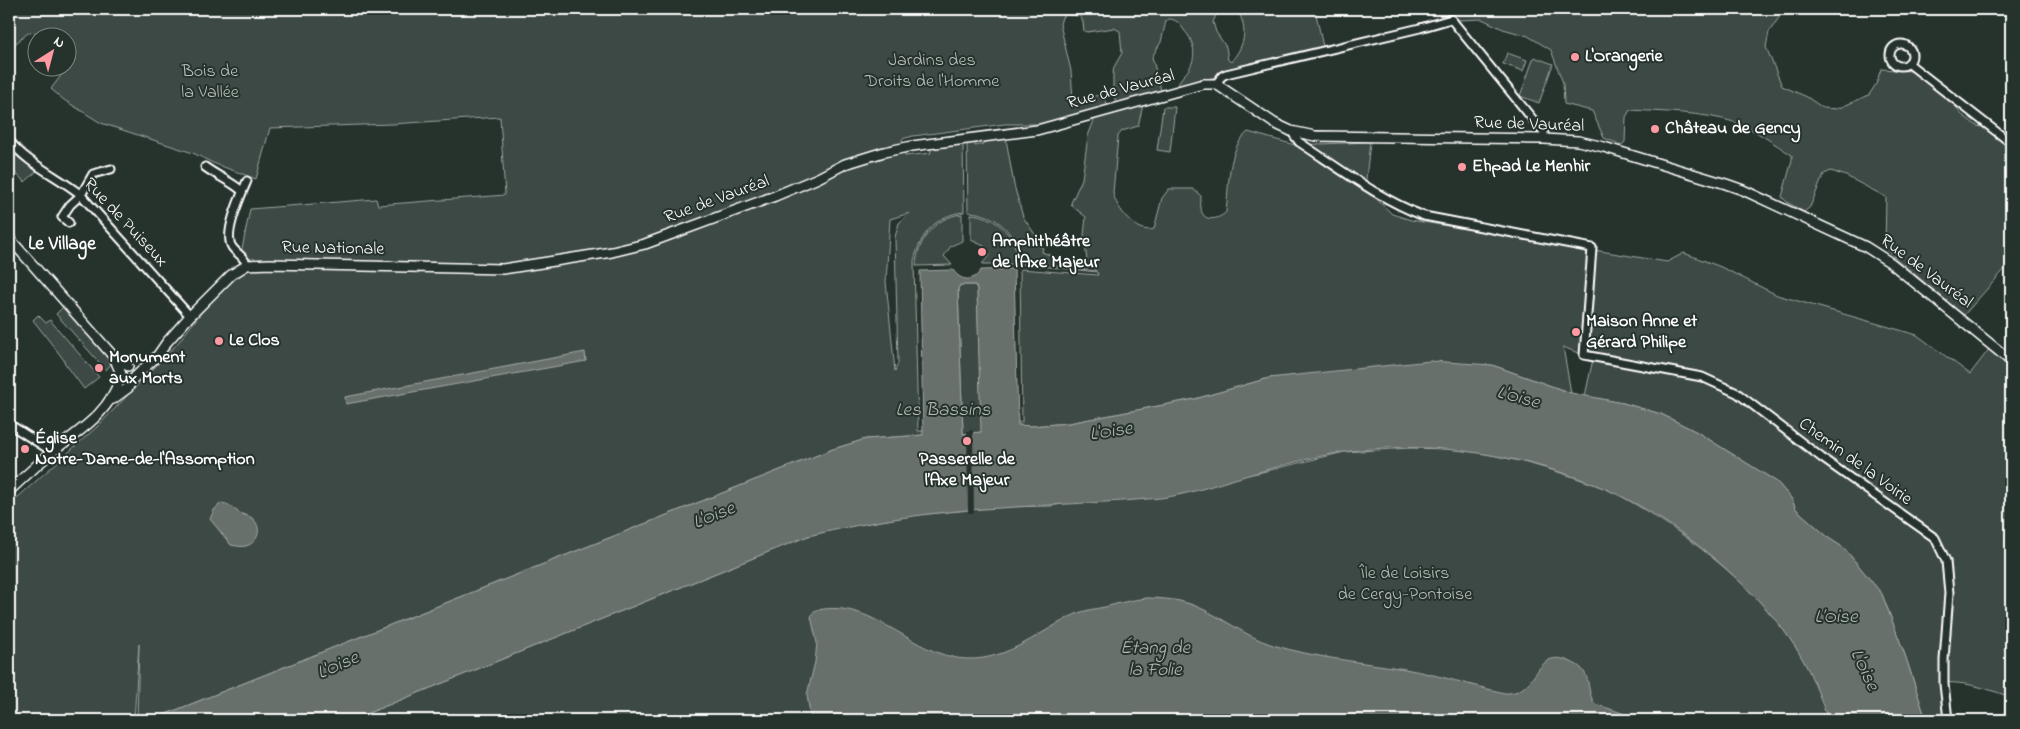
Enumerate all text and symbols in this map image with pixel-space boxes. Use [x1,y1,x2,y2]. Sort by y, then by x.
north arrow [28,28,78,78]
text: N [49,31,69,54]
place label: L'Orangerie [1585,44,1664,71]
park label: Jardins des Droits de l'Homme [864,48,1000,95]
marker: L'Orangerie [1569,51,1581,63]
park label: Bois de la Vallée [181,59,240,106]
street label: Rue de Vauréal [1064,63,1178,117]
street label: Rue de Vauréal [1473,110,1585,140]
place label: Château de Gency [1665,116,1801,143]
marker: Château de Gency [1649,123,1661,135]
place label: Ehpad Le Menhir [1472,154,1590,180]
marker: Ehpad Le Menhir [1456,161,1468,173]
street label: Rue de Vauréal [661,169,773,231]
street label: Rue de Puiseux [77,173,173,273]
street label: Rue de Vauréal [1874,228,1978,316]
place label: Amphithéâtre de l'Axe Majeur [992,229,1100,276]
district label: Le Village [28,231,96,260]
street label: Rue Nationale [281,235,386,263]
marker: Amphithéâtre de l'Axe Majeur [976,246,988,258]
place label: Maison Anne et Gérard Philipe [1586,309,1698,356]
marker: Maison Anne et Gérard Philipe [1570,326,1582,338]
place label: Le Clos [229,328,280,354]
marker: Le Clos [213,335,225,347]
place label: Monument aux Morts [109,345,186,392]
marker: Monument aux Morts [93,362,105,374]
water label: L'Oise [1494,379,1544,417]
water label: Les Bassins [896,397,991,424]
street label: Chemin de la Voirie [1793,412,1918,513]
water label: L'Oise [1088,415,1136,449]
place label: Église Notre-Dame-de-l'Assomption [35,426,255,473]
marker: Passerelle de l’Axe Majeur [961,435,973,447]
marker: Église Notre-Dame-de-l'Assomption [19,443,31,455]
place label: Passerelle de l’Axe Majeur [919,447,1016,494]
water label: L'Oise [689,495,740,537]
park label: Île de Loisirs de Cergy-Pontoise [1338,561,1473,609]
water label: L’Oise [1814,604,1859,631]
water label: Étang de la Folie [1120,635,1191,684]
water label: L'Oise [313,644,365,687]
water label: L'Oise [1843,645,1886,697]

